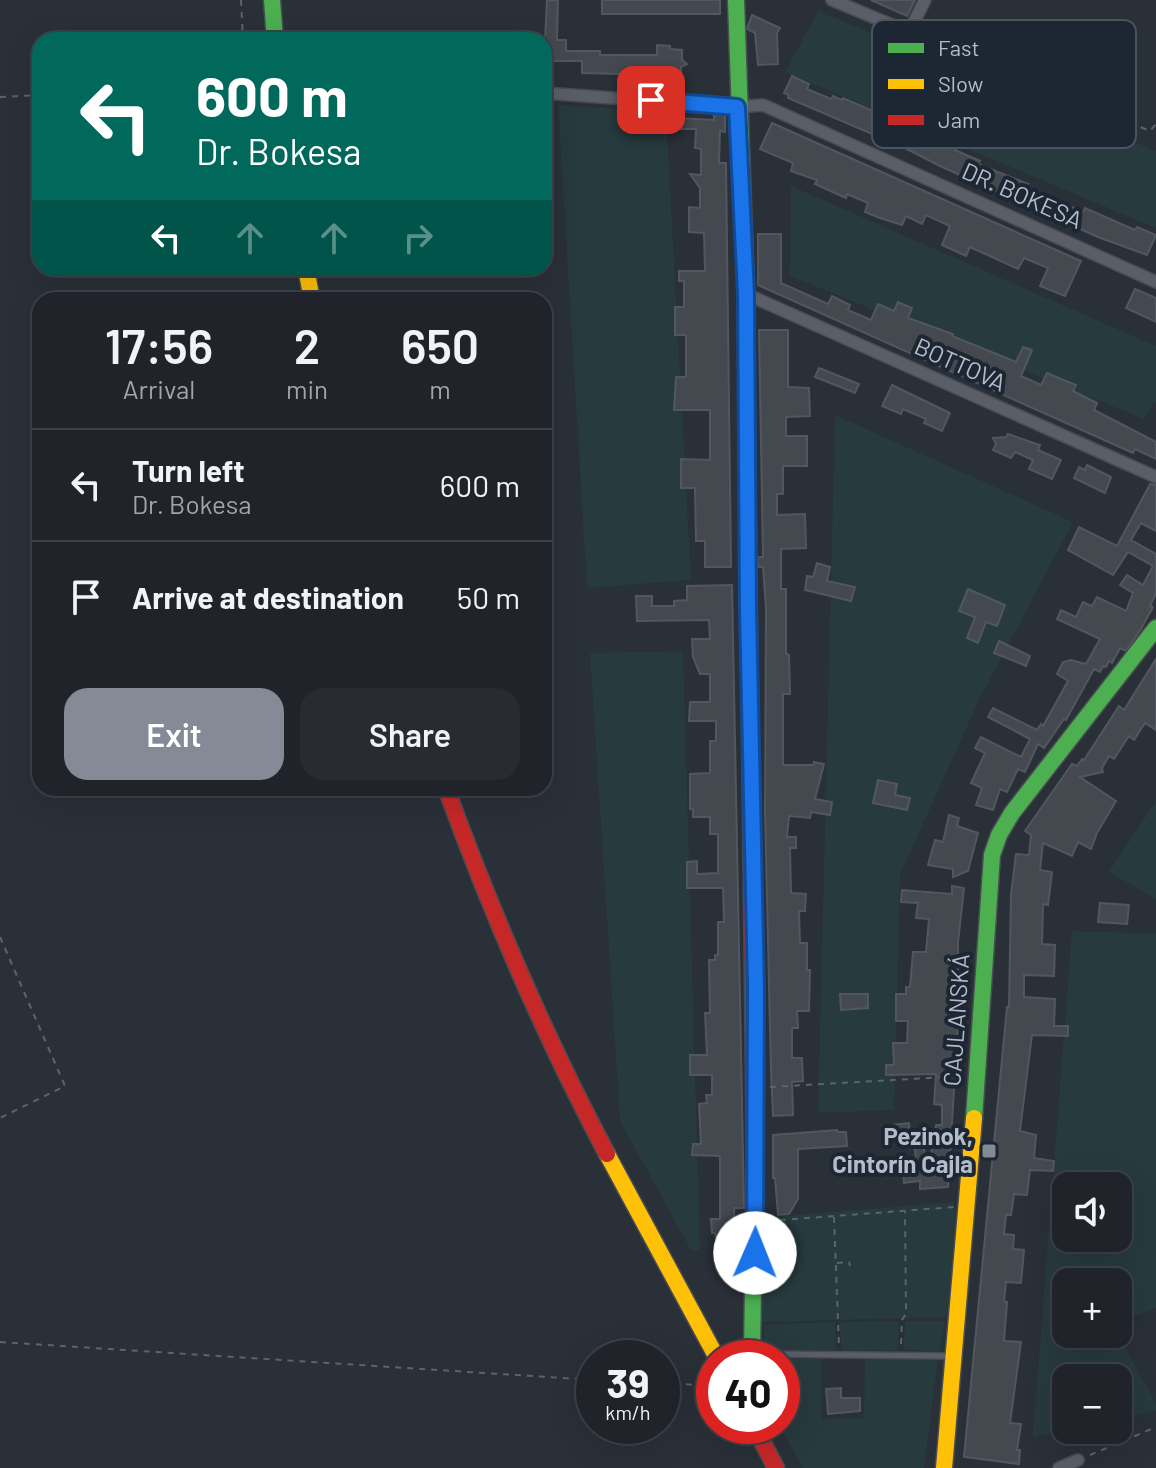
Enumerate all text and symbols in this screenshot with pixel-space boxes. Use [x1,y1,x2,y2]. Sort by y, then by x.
legend [872,20,1136,148]
text: Fast [938,34,980,60]
text: 600 m [196,61,348,128]
icon: left [64,64,168,168]
pin [617,66,685,134]
text: Slow [938,70,983,96]
icon: arrive [629,78,673,122]
text: Jam [938,106,980,132]
text: Dr. Bokesa [196,129,361,172]
street label: DR. BOKESA [958,155,1087,234]
icon: left [144,216,188,260]
icon: ahead [228,216,272,260]
icon: ahead [312,216,356,260]
icon: right [396,216,440,260]
text: 17:56 [105,316,213,374]
text: 2 [294,316,320,374]
text: 650 [401,316,479,374]
street label: BOTTOVA [910,331,1011,397]
text: Arrival [123,373,195,404]
text: min [286,373,328,404]
text: m [429,373,451,404]
text: Turn left [132,452,245,488]
icon: left [64,463,108,507]
text: 600 m [440,467,520,503]
text: Dr. Bokesa [132,488,252,519]
icon: arrive [64,575,108,619]
text: Arrive at destination [132,579,404,615]
text: 50 m [457,579,520,615]
button: Exit [64,688,284,780]
button: Share [300,688,520,780]
street label: CAJLANSKÁ [936,953,975,1087]
place label: Pezinok, Cintorín Cajla [832,1121,973,1178]
marker: Pezinok, Cintorín Cajla [980,1142,998,1160]
map controls [1052,1172,1132,1444]
button: sound [1052,1172,1132,1252]
position arrow [713,1211,797,1295]
button: + [1052,1268,1132,1348]
speed limit sign: 40 [696,1340,800,1444]
text: 39 [607,1358,649,1406]
button: − [1052,1364,1132,1444]
text: km/h [605,1400,651,1424]

